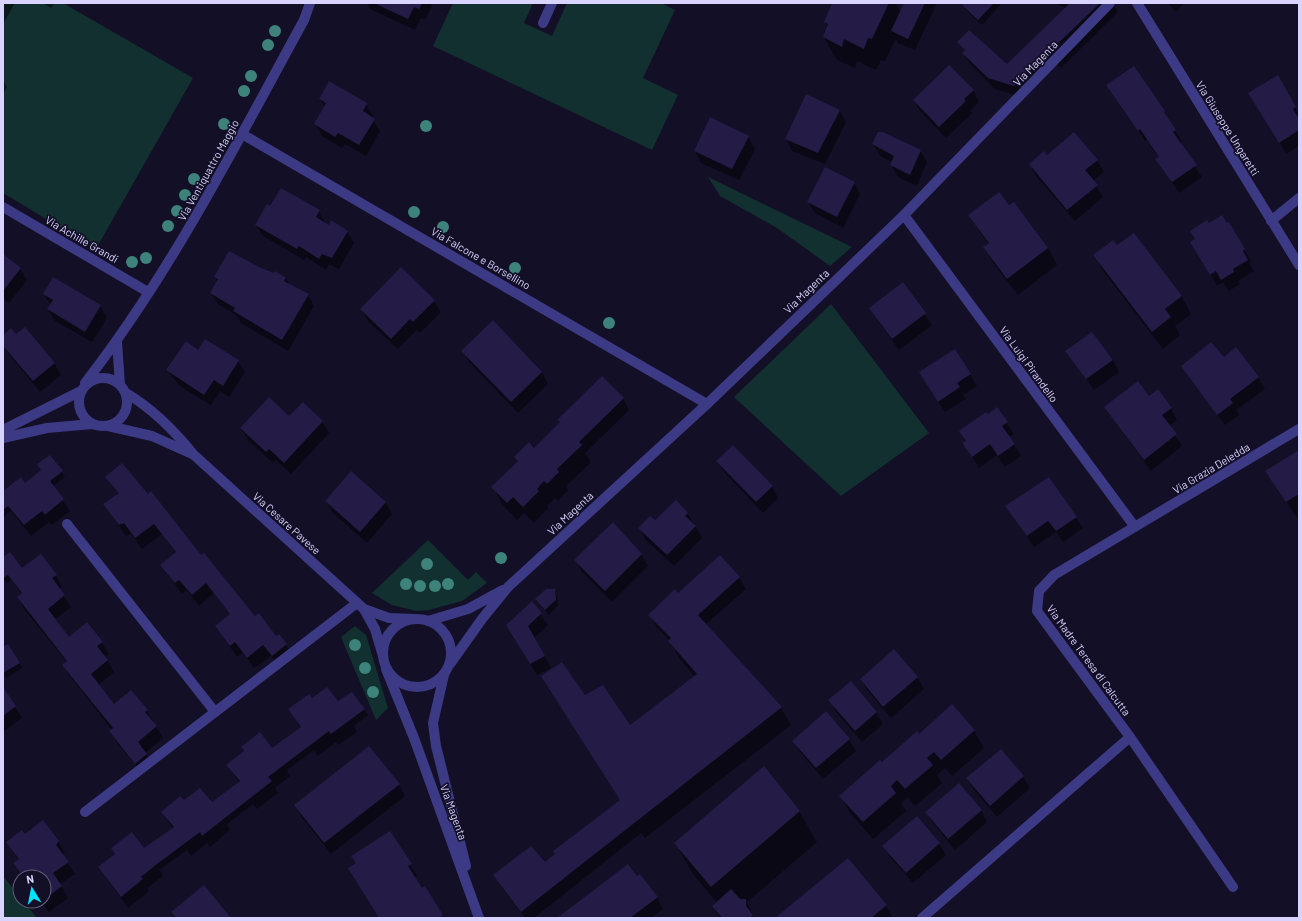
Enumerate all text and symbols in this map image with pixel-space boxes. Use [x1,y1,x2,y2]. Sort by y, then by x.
street label: Via Magenta [1010,38,1060,88]
street label: Via Giuseppe Ungaretti [1194,78,1262,178]
street label: Via Ventiquattro Maggio [175,117,241,223]
street label: Via Achille Grandi [43,213,121,265]
street label: Via Falcone e Borsellino [429,224,533,292]
street label: Via Magenta [781,266,831,316]
street label: Via Luigi Pirandello [997,324,1061,404]
street label: Via Grazia Deledda [1170,440,1252,496]
street label: Via Cesare Pavese [251,489,324,557]
street label: Via Magenta [544,489,596,537]
street label: Via Madre Teresa di Calcutta [1044,602,1134,718]
street label: Via Magenta [438,783,470,841]
north arrow [12,869,52,909]
text: N [25,872,35,886]

